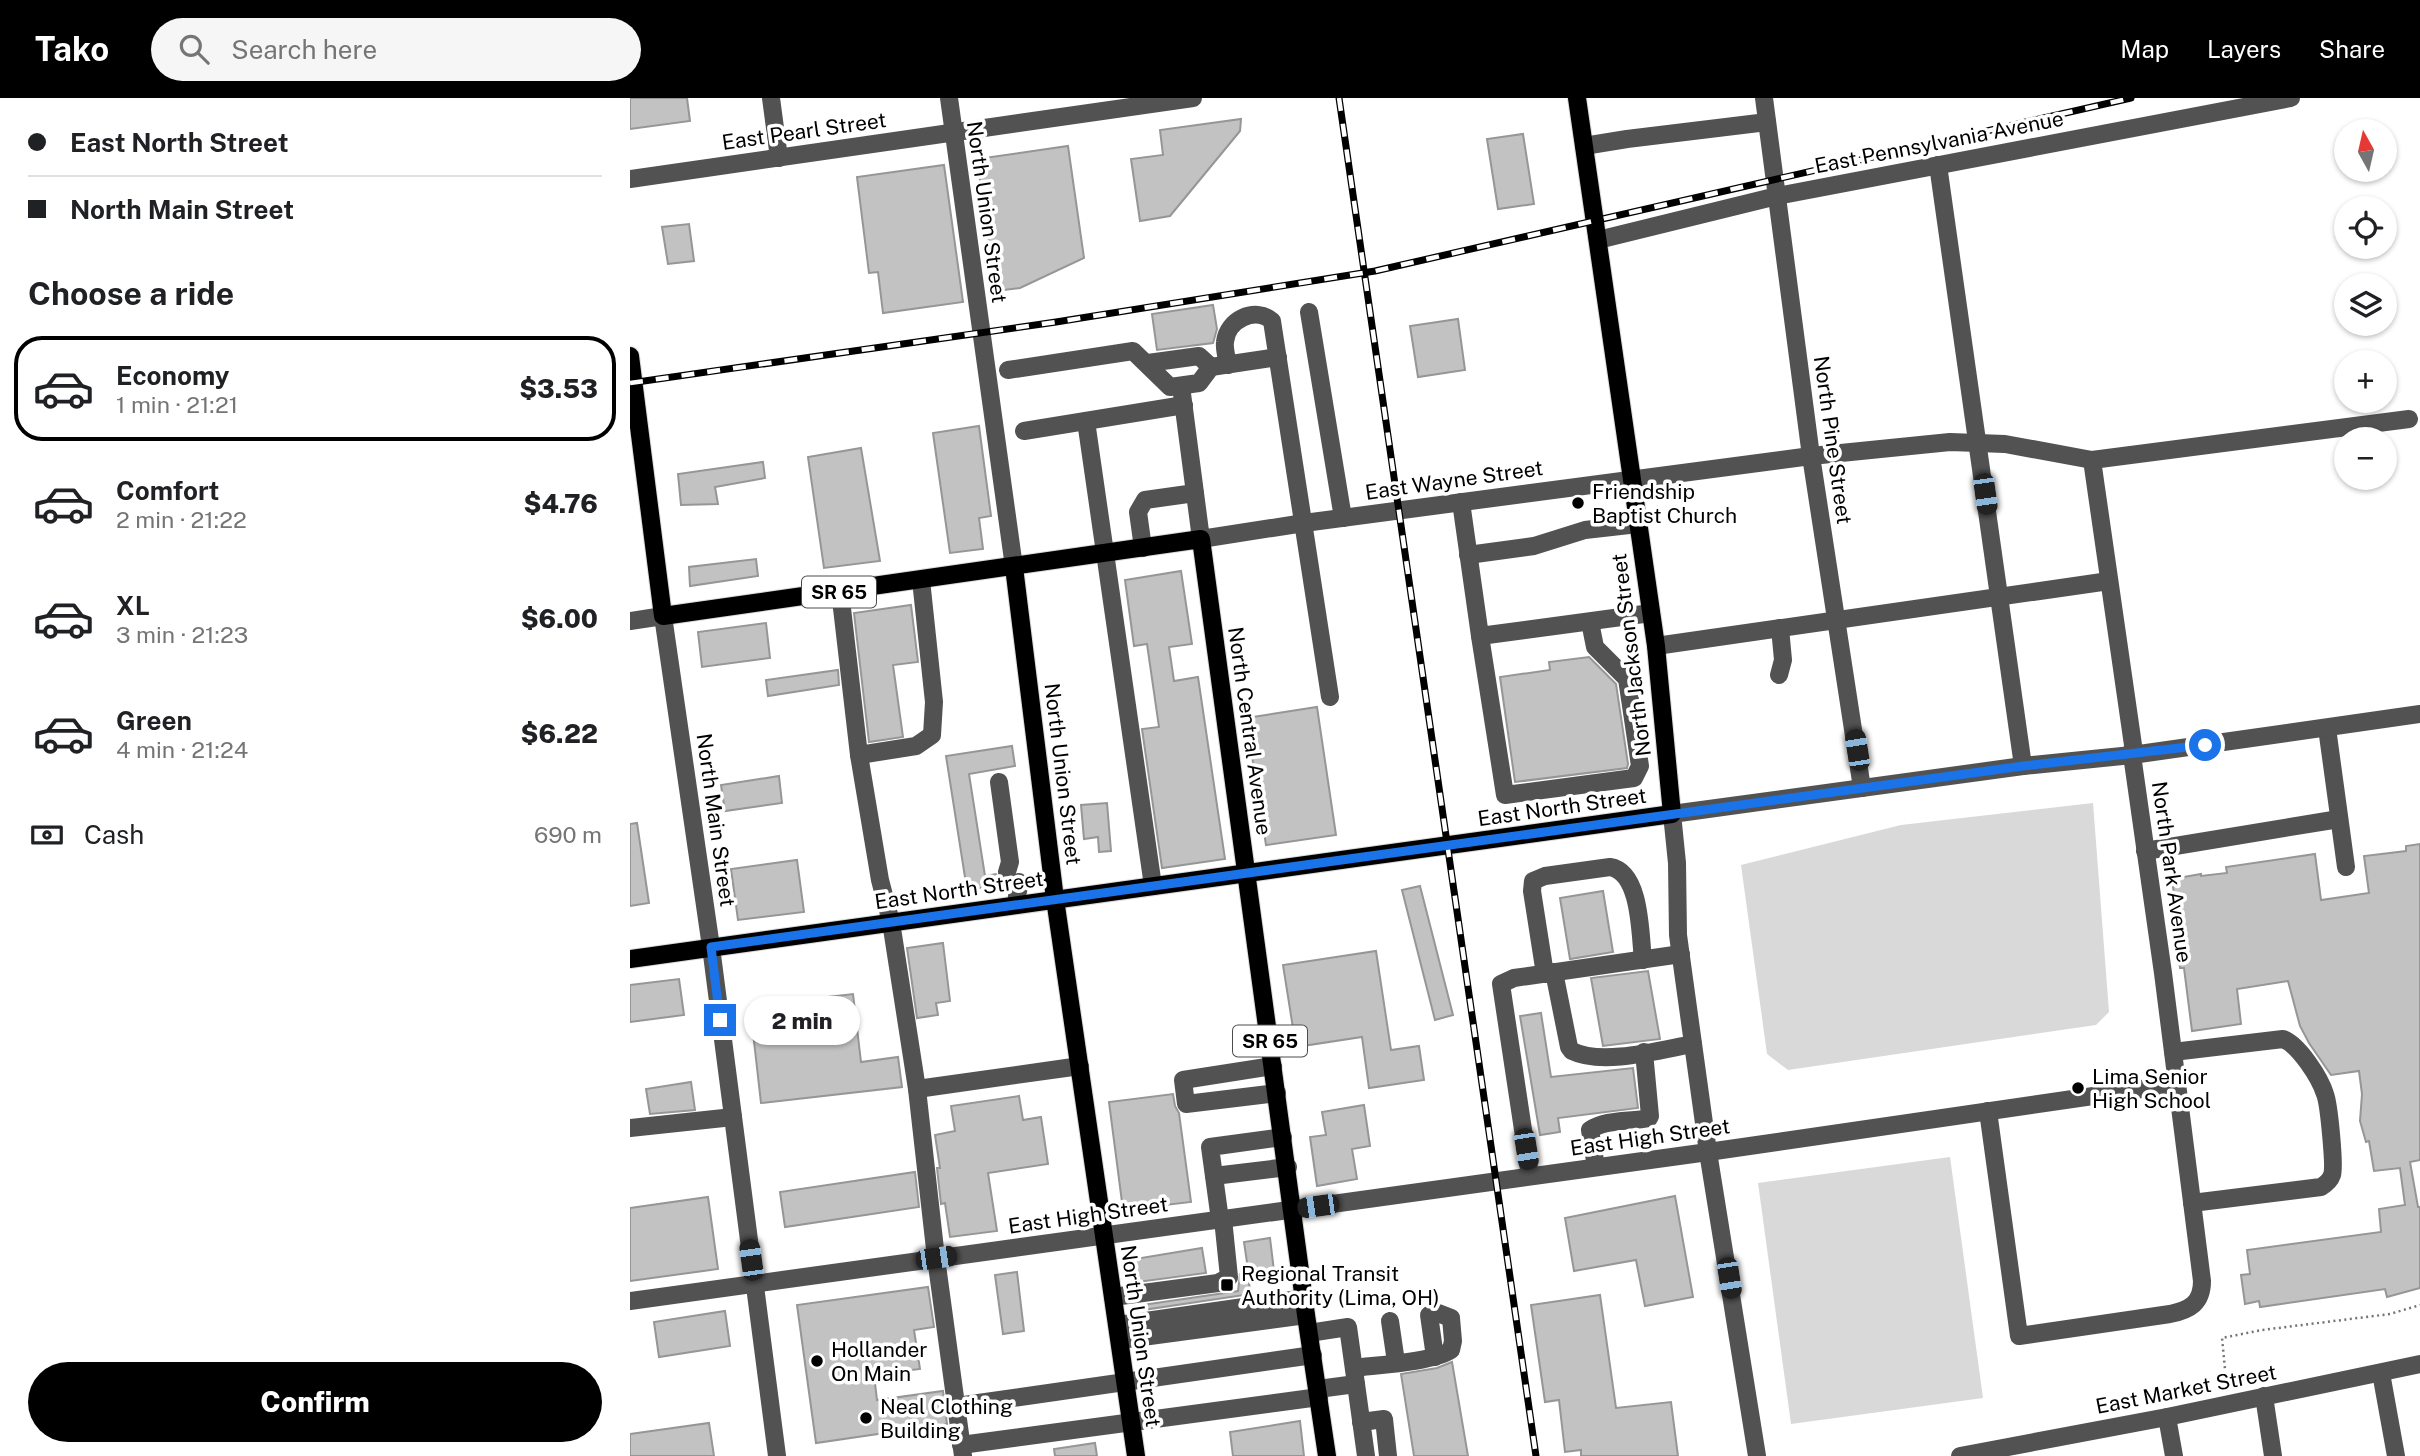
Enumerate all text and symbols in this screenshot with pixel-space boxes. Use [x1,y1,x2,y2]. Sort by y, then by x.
search box [151,18,641,81]
text: Tako [35,30,109,68]
icon: search [175,30,213,68]
text: Search here [231,34,377,65]
text: Map [2120,35,2169,63]
text: Layers [2207,35,2281,63]
text: Share [2319,35,2385,63]
street label: East Pennsylvania Avenue [1812,106,2066,178]
street label: East Pearl Street [720,107,888,155]
street label: North Union Street [962,119,1012,305]
north arrow [2334,119,2398,182]
map controls [2334,119,2397,490]
text: East North Street [70,127,288,158]
text: North Main Street [70,194,294,225]
button: locate [2334,196,2397,259]
button: layers [2334,273,2397,336]
text: Choose a ride [28,275,234,312]
button: + [2334,350,2397,413]
street label: North Pine Street [1809,354,1857,526]
icon: car [32,357,95,420]
text: Economy [116,360,229,391]
text: $3.53 [519,373,598,404]
text: 1 min · 21:21 [116,391,238,418]
button: − [2334,427,2397,490]
street label: East Wayne Street [1363,455,1545,505]
icon: car [32,472,95,535]
car [1972,472,1999,516]
text: Comfort [116,475,219,506]
place label: Friendship Baptist Church [1592,479,1737,528]
text: $4.76 [524,488,598,519]
marker: Friendship Baptist Church [1570,495,1586,511]
text: 2 min · 21:22 [116,506,247,533]
street label: North Jackson Street [1606,552,1656,758]
road number: SR 65 [802,576,876,607]
icon: car [32,587,95,650]
text: XL [116,590,150,621]
text: $6.00 [521,603,598,634]
text: 3 min · 21:23 [116,621,248,648]
street label: North Central Avenue [1223,625,1277,837]
street label: North Union Street [1039,682,1087,866]
icon: car [32,702,95,765]
text: Green [116,705,192,736]
text: $6.22 [520,718,598,749]
car [1844,728,1871,772]
route start [2189,729,2221,761]
street label: North Main Street [691,732,741,908]
text: 4 min · 21:24 [116,736,248,763]
street label: North Park Avenue [2147,780,2197,964]
street label: East North Street [1476,783,1648,831]
icon: cash [28,816,66,854]
text: Cash [84,819,144,850]
text: 690 m [534,821,602,848]
street label: East North Street [873,866,1045,914]
callout: 2 min [744,996,860,1044]
route end [704,1004,736,1036]
text: 2 min [771,1007,833,1034]
road number: SR 65 [1233,1026,1307,1057]
place label: Lima Senior High School [2092,1064,2211,1113]
marker: Lima Senior High School [2070,1080,2086,1096]
street label: East High Street [1569,1113,1731,1161]
car [1513,1127,1540,1171]
street label: East High Street [1007,1191,1169,1239]
car [1296,1193,1341,1219]
car [738,1238,765,1282]
street label: North Union Street [1116,1243,1166,1429]
car [914,1245,959,1271]
car [1716,1256,1743,1300]
place label: Regional Transit Authority (Lima, OH) [1241,1261,1440,1310]
marker: Regional Transit Authority (Lima, OH) [1219,1277,1235,1293]
place label: Hollander On Main [831,1337,928,1386]
marker: Hollander On Main [809,1353,825,1369]
street label: East Market Street [2093,1359,2279,1419]
button: Confirm [28,1362,602,1442]
place label: Neal Clothing Building [880,1394,1013,1443]
marker: Neal Clothing Building [858,1410,874,1426]

